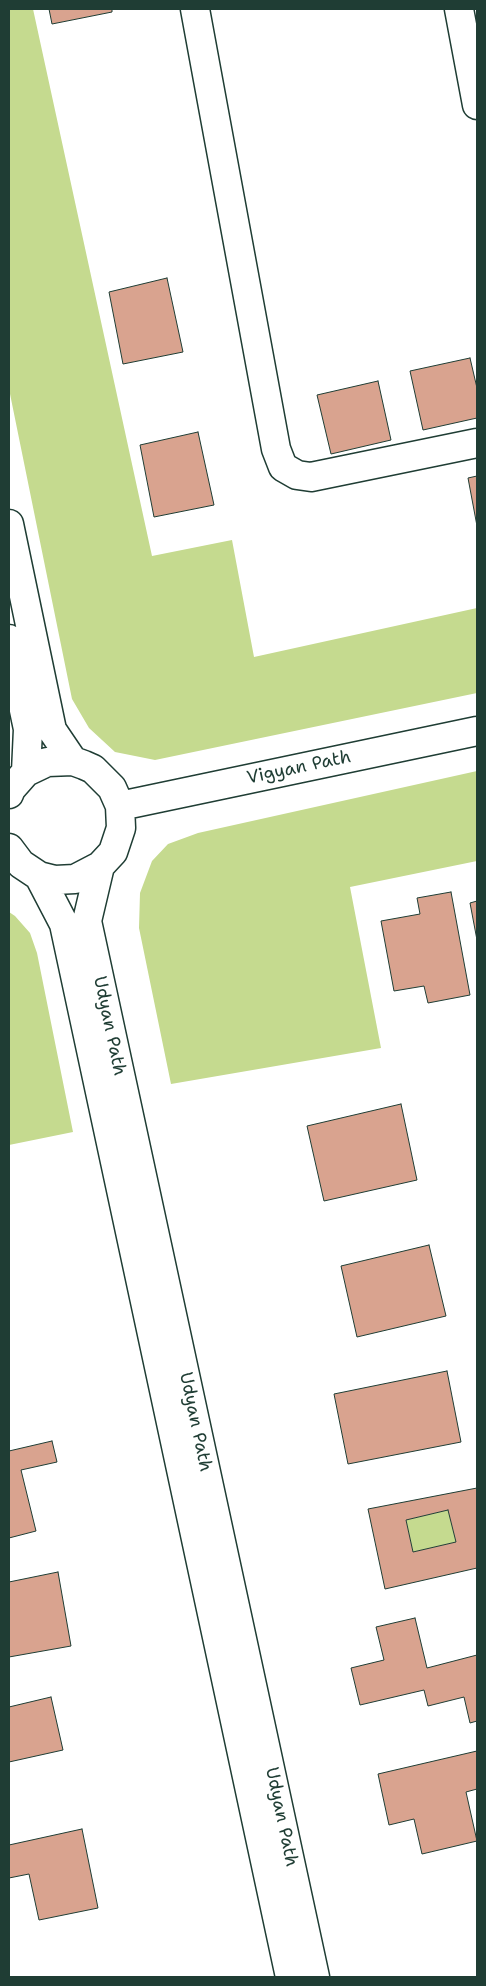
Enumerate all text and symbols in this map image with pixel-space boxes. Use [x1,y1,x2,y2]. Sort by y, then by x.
street label: Vigyan Path [245,746,353,790]
street label: Udyan Path [88,974,130,1078]
street label: Udyan Path [174,1370,216,1474]
street label: Udyan Path [260,1765,302,1869]

